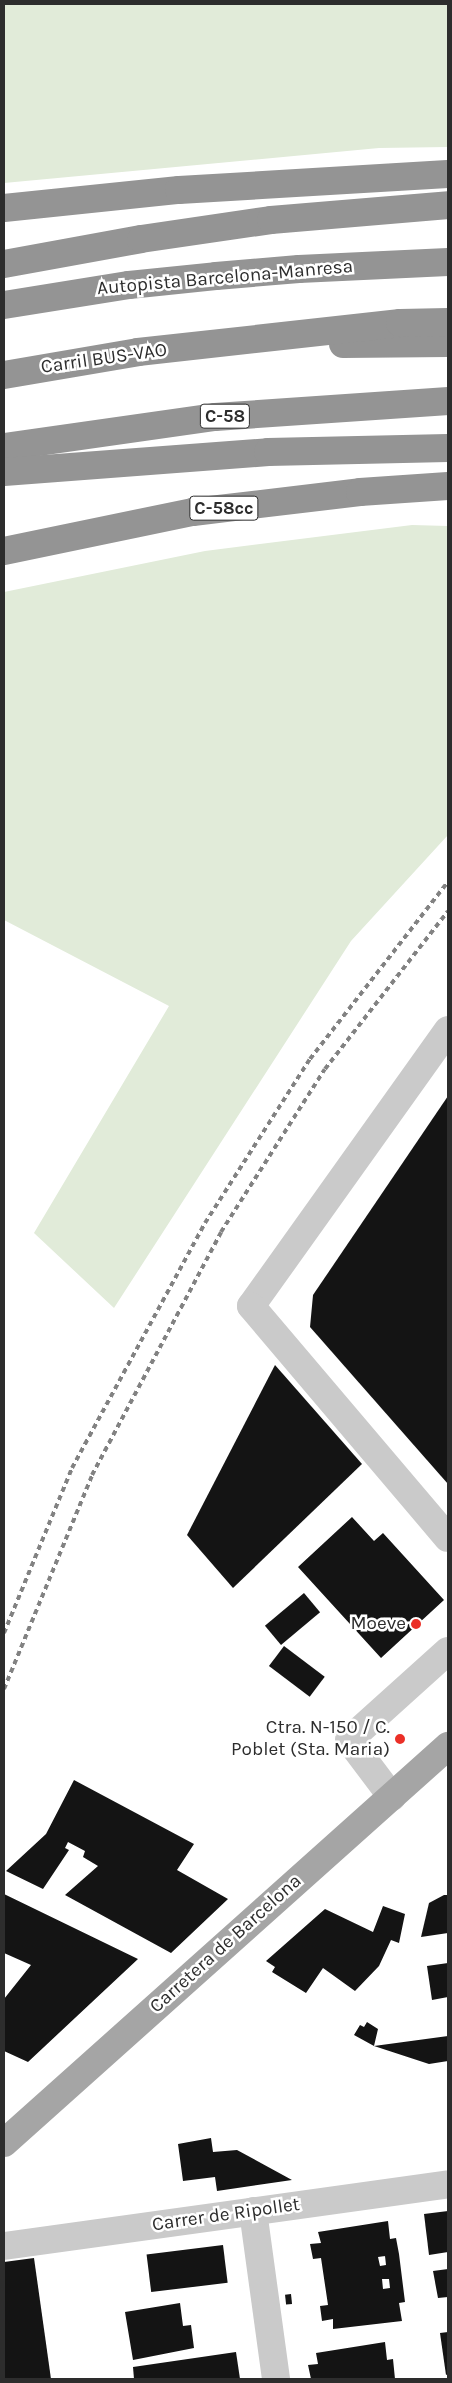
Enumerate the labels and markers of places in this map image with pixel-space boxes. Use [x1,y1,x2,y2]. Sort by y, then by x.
place label: Moeve [350,1613,406,1635]
marker: Moeve [410,1618,422,1630]
place label: Ctra. N-150 / C. Poblet (Sta. Maria) [231,1717,390,1761]
marker: Ctra. N-150 / C. Poblet (Sta. Maria) [394,1733,406,1745]

